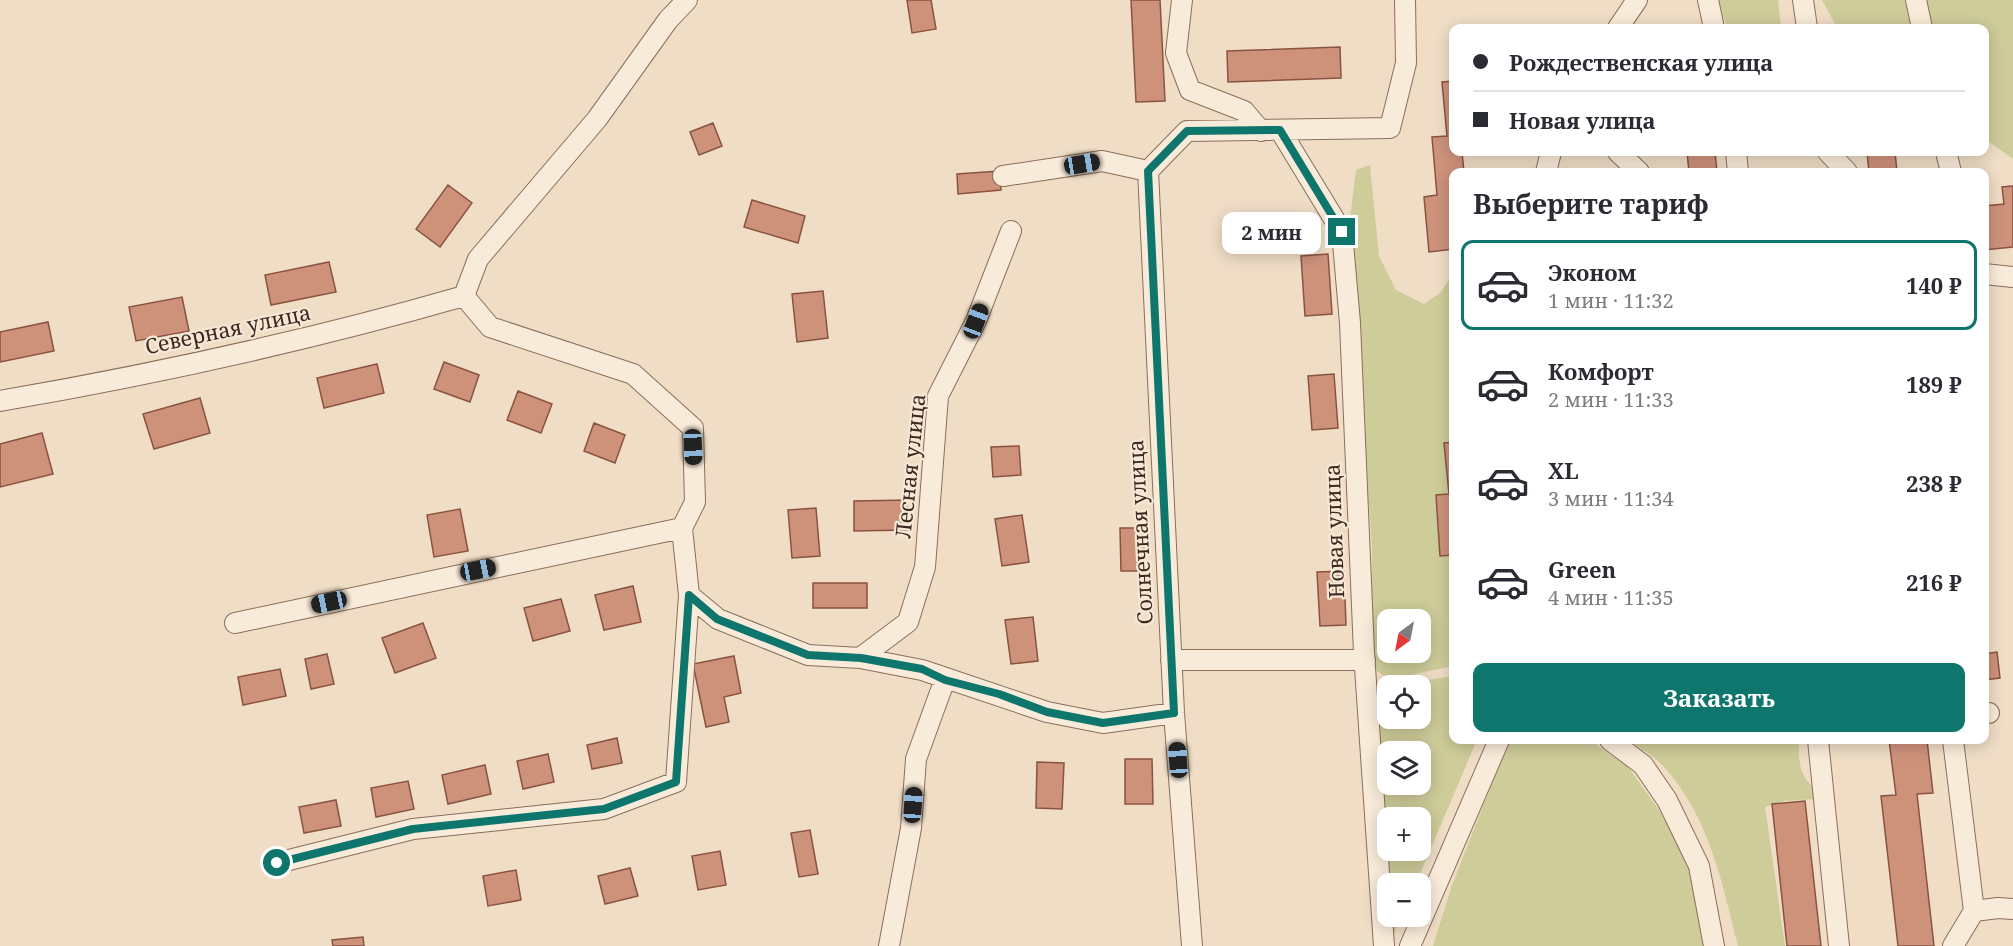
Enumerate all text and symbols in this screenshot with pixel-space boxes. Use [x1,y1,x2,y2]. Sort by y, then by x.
text: Рождественская улица [1509,47,1773,77]
text: Новая улица [1509,105,1655,135]
car [1063,152,1101,176]
text: Выберите тариф [1473,185,1709,222]
callout: 2 мин [1222,211,1321,253]
route end [1328,218,1355,245]
text: 2 мин [1241,219,1302,246]
text: Эконом [1548,257,1636,287]
icon: car [1476,258,1530,312]
text: 140 ₽ [1906,270,1962,300]
text: 1 мин · 11:32 [1548,287,1674,314]
street label: Северная улица [142,298,313,360]
car [961,301,991,341]
text: Комфорт [1548,356,1654,386]
icon: car [1476,357,1530,411]
text: 189 ₽ [1906,369,1962,399]
text: 2 мин · 11:33 [1548,386,1674,413]
street label: Лесная улица [888,392,932,540]
car [683,429,703,465]
street label: Солнечная улица [1121,439,1159,625]
text: XL [1548,455,1579,485]
icon: car [1476,456,1530,510]
street label: Новая улица [1318,463,1350,599]
text: 238 ₽ [1906,468,1962,498]
text: 3 мин · 11:34 [1548,485,1674,512]
text: Green [1548,554,1616,584]
icon: car [1476,555,1530,609]
car [459,558,497,582]
text: 216 ₽ [1906,567,1962,597]
text: 4 мин · 11:35 [1548,584,1674,611]
car [310,589,348,615]
north arrow [1377,609,1431,663]
map controls [1377,609,1431,927]
button: Заказать [1473,663,1965,732]
button: locate [1377,675,1431,729]
car [1168,741,1188,779]
button: layers [1377,741,1431,795]
car [903,786,923,824]
button: + [1377,807,1431,861]
route start [263,849,290,876]
button: − [1377,873,1431,927]

